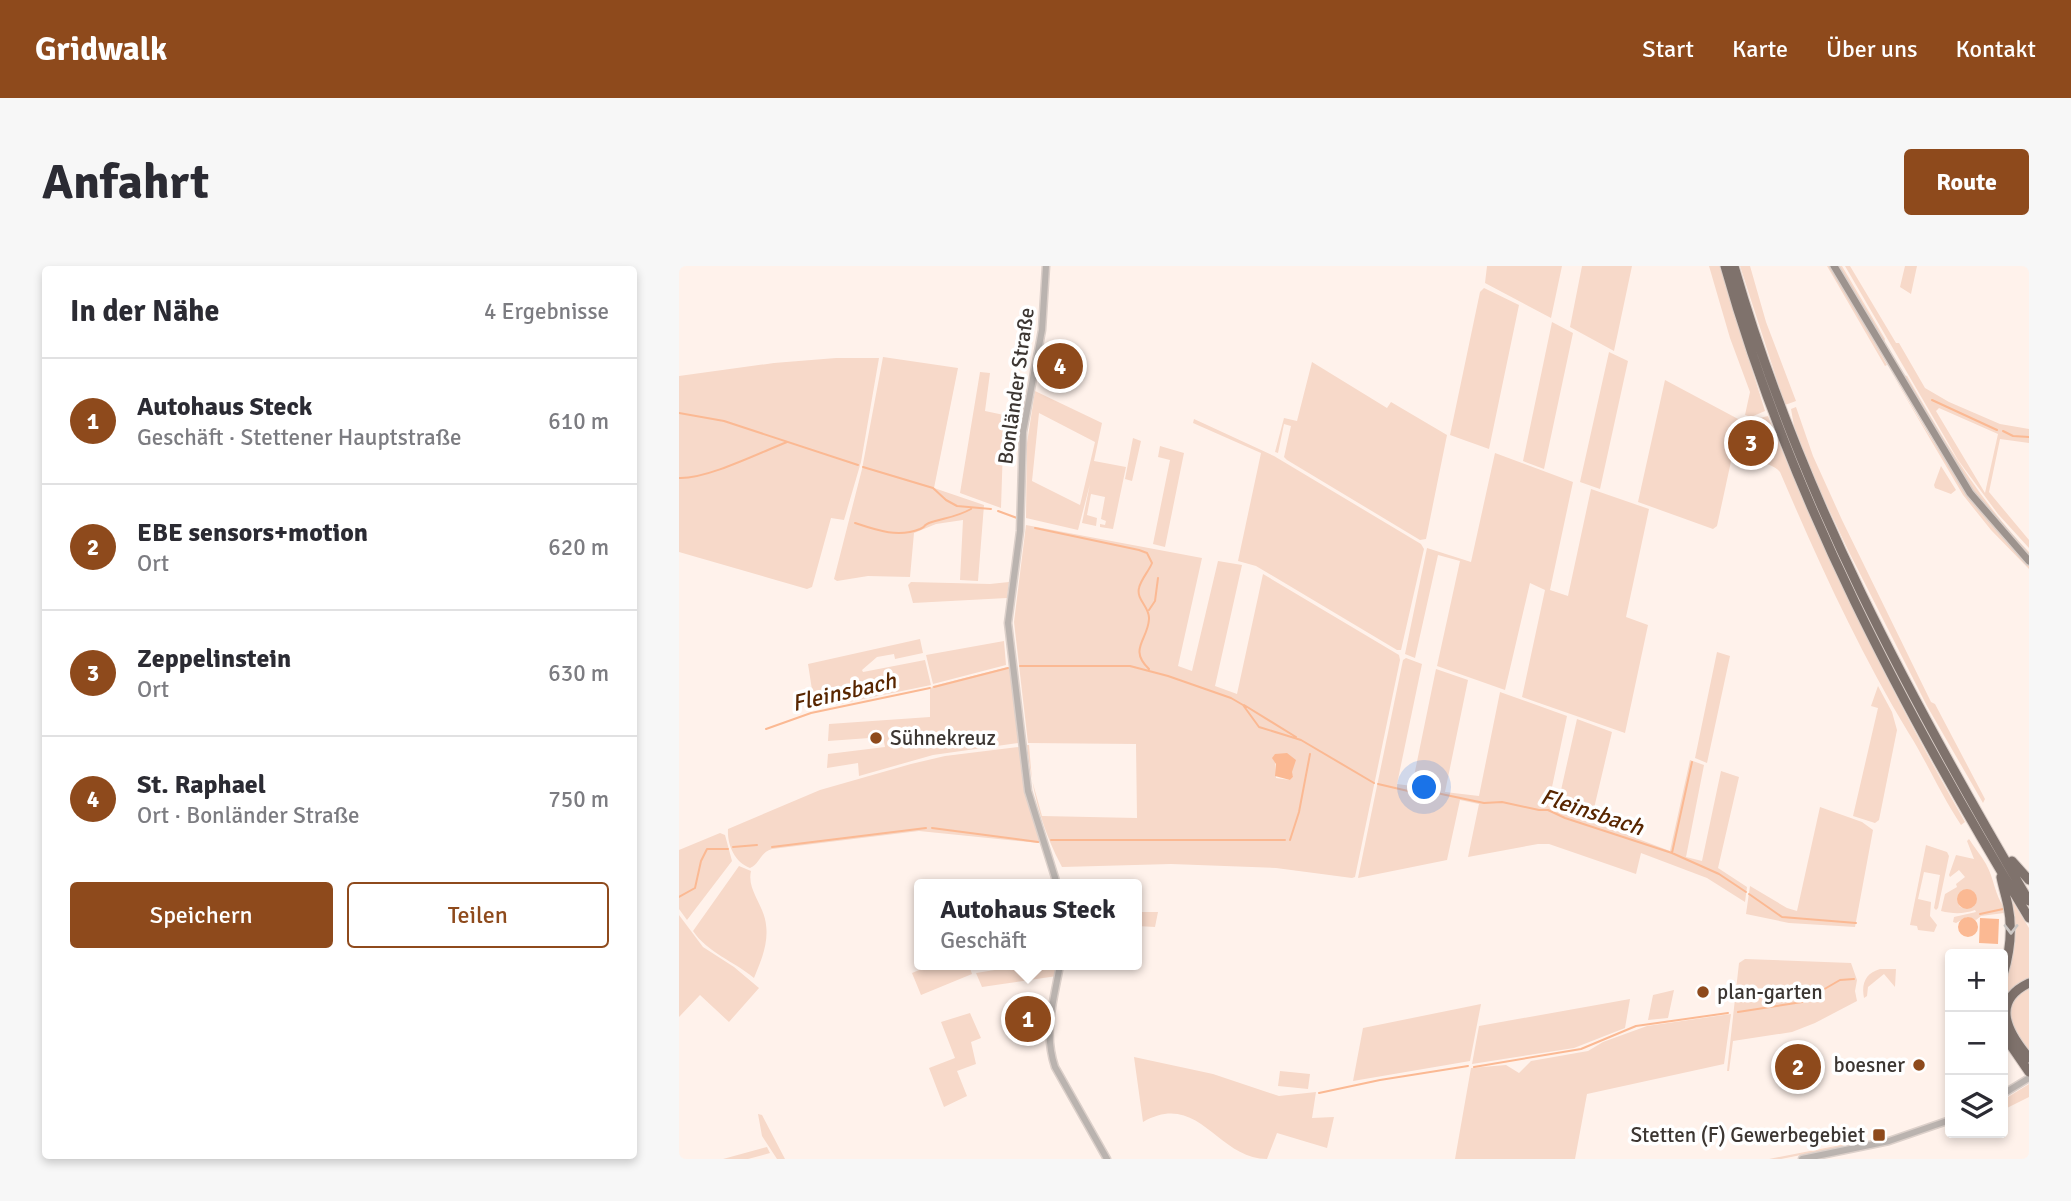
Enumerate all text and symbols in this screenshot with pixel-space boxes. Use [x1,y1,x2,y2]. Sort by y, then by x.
text: Gridwalk [35,29,167,70]
text: Start [1642,34,1694,64]
text: Karte [1732,34,1788,64]
text: Über uns [1826,34,1918,64]
text: Kontakt [1956,34,2036,64]
button: Route [1904,149,2029,215]
text: Anfahrt [42,152,209,212]
text: In der Nähe [70,293,219,330]
text: 4 Ergebnisse [484,297,609,326]
street label: Bonländer Straße [992,306,1040,466]
pin: 4 [1037,340,1083,392]
text: Autohaus Steck [137,391,312,423]
text: 1 [87,407,99,436]
text: 610 m [548,407,609,436]
pin: 3 [1728,417,1774,469]
text: Geschäft · Stettener Hauptstraße [137,423,462,452]
text: EBE sensors+motion [137,517,368,549]
text: 2 [87,533,99,562]
text: 620 m [548,533,609,562]
text: Ort [137,549,169,578]
text: Zeppelinstein [137,643,291,675]
text: 3 [87,659,99,688]
text: 630 m [548,659,609,688]
water label: Fleinsbach [789,666,900,718]
text: Ort [137,675,169,704]
place label: Sühnekreuz [890,725,996,751]
marker: Sühnekreuz [868,730,884,746]
text: St. Raphael [137,769,266,801]
your location [1407,770,1441,804]
water label: Fleinsbach [1537,782,1648,843]
text: 4 [87,785,99,814]
text: 750 m [548,785,609,814]
text: Ort · Bonländer Straße [137,801,360,830]
popup [914,879,1142,970]
button: Speichern [70,882,333,948]
button: Teilen [347,882,609,948]
text: Autohaus Steck [940,894,1116,926]
one-way arrow [2003,924,2018,935]
text: Geschäft [940,926,1027,955]
map controls [1945,949,2008,1138]
button: + [1945,949,2008,1012]
place label: plan-garten [1717,979,1823,1005]
marker: plan-garten [1695,984,1711,1000]
pin: 1 [1005,993,1051,1045]
button: − [1945,1012,2008,1075]
pin: 2 [1775,1041,1821,1093]
place label: boesner [1834,1052,1905,1078]
marker: boesner [1911,1057,1927,1073]
button: layers [1945,1075,2008,1138]
place label: Stetten (F) Gewerbegebiet [1630,1122,1865,1148]
marker: Stetten (F) Gewerbegebiet [1871,1127,1887,1143]

